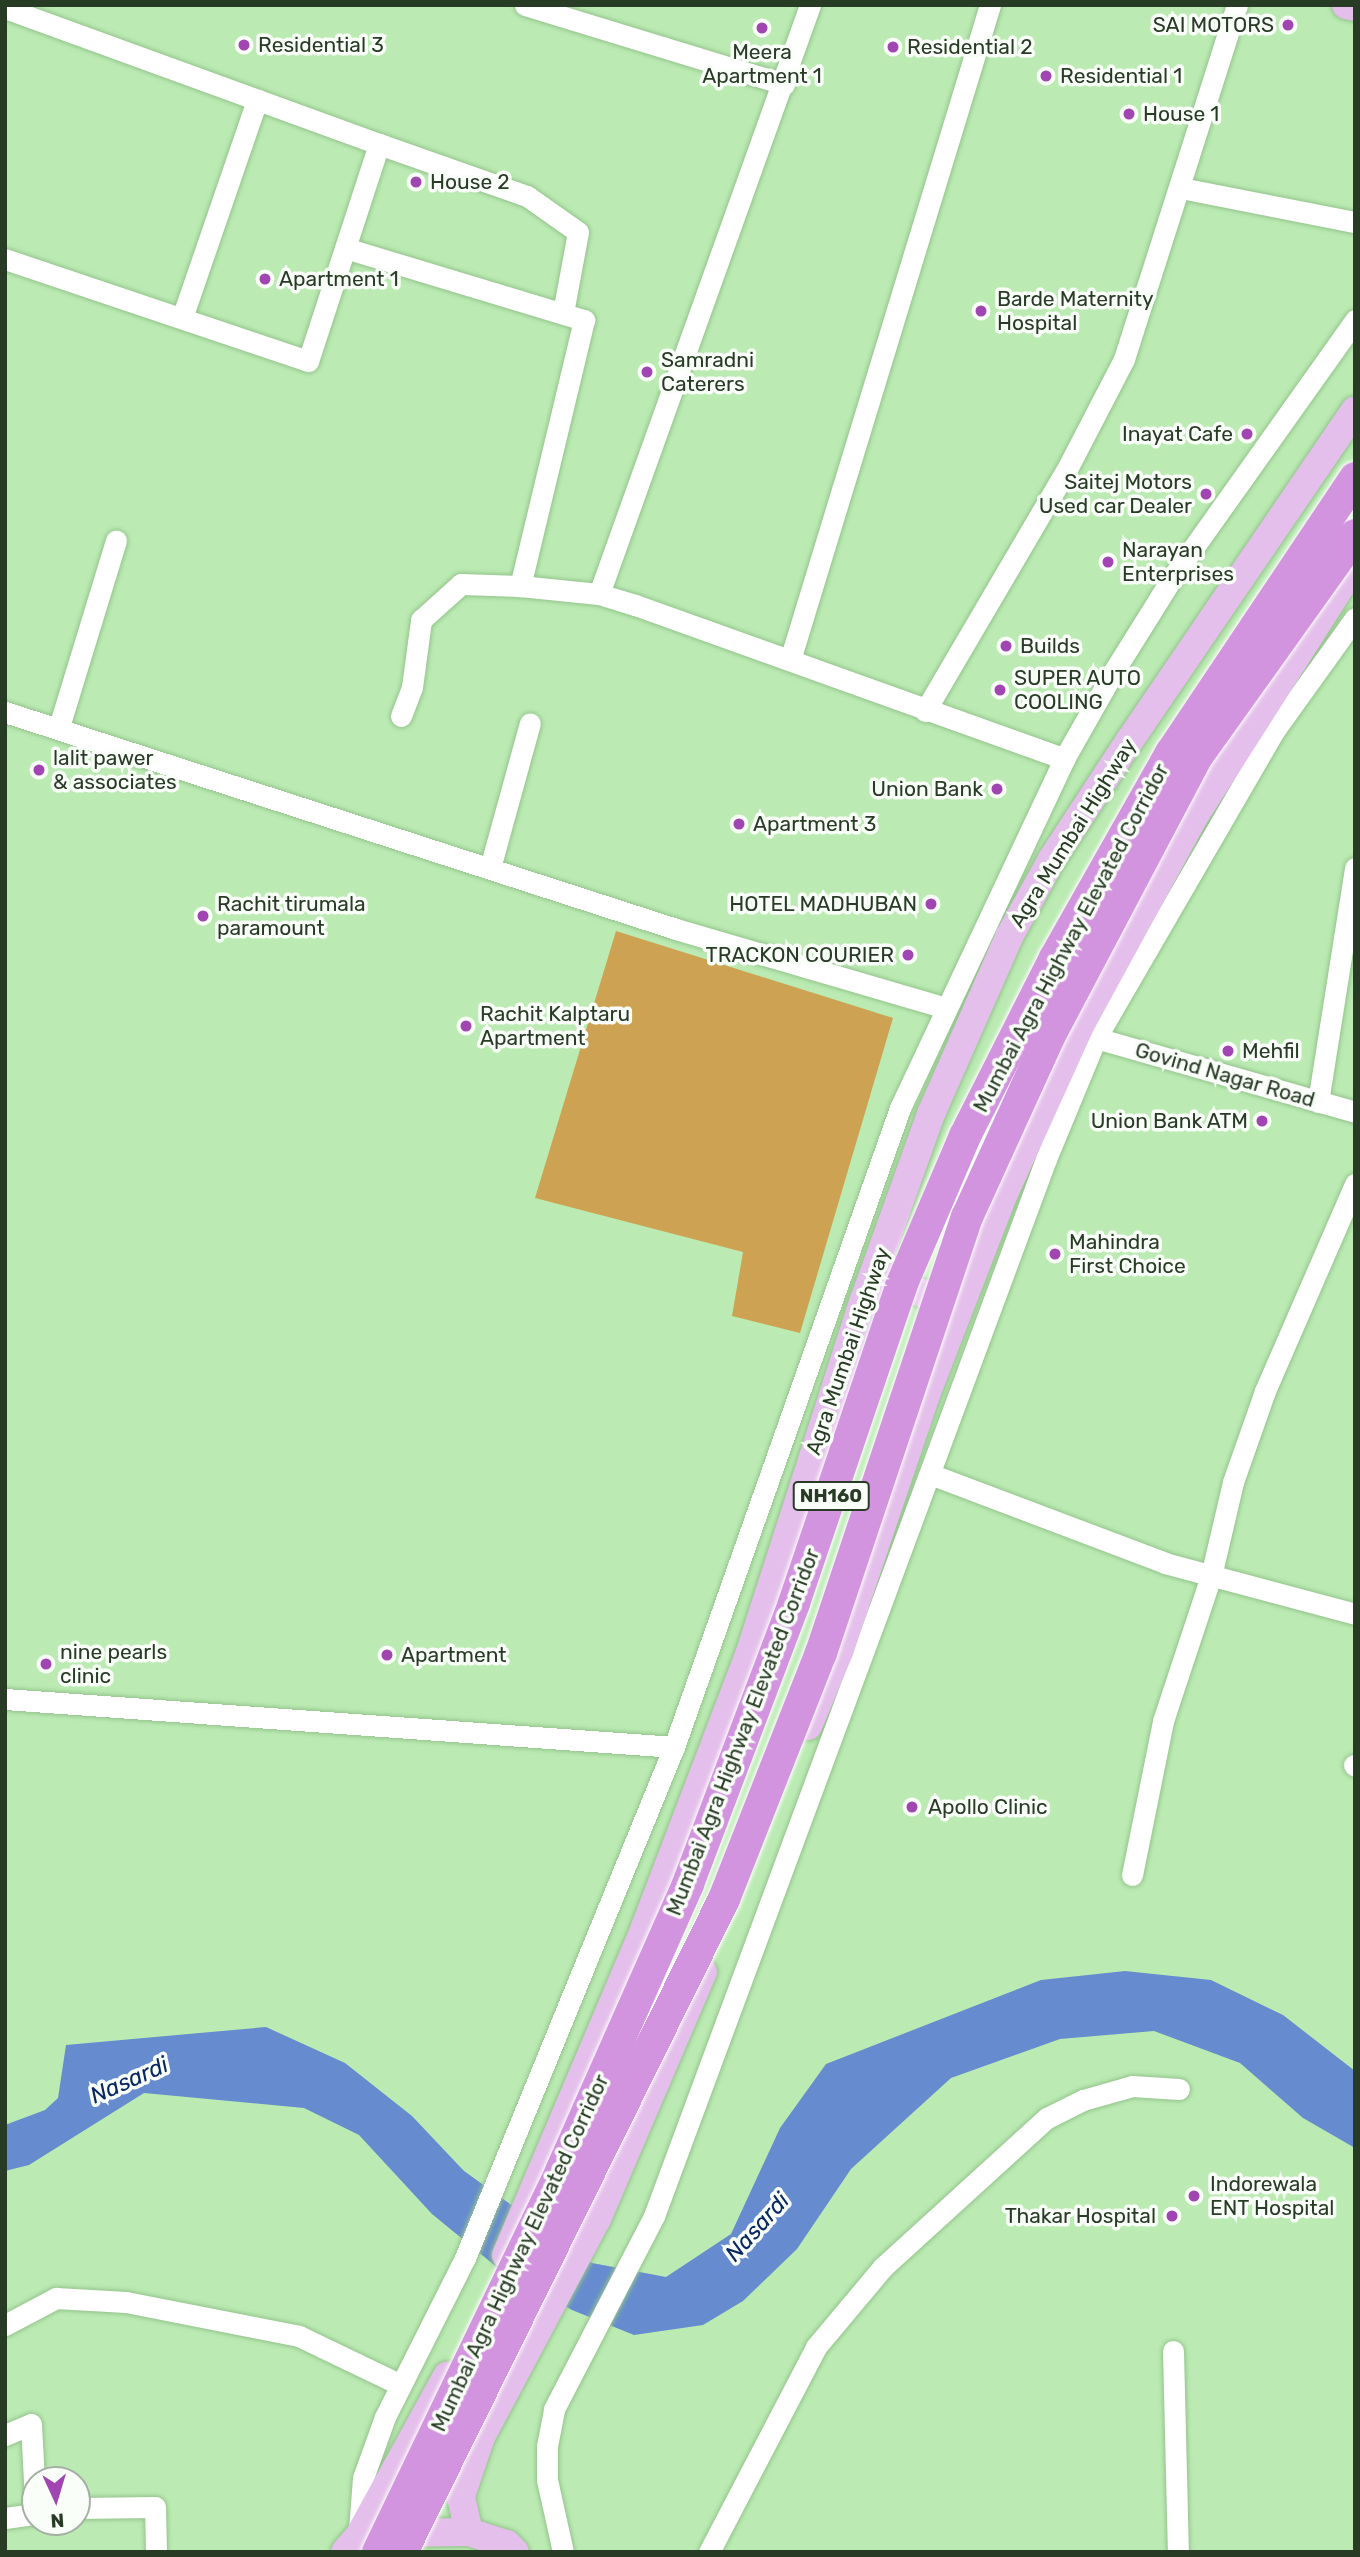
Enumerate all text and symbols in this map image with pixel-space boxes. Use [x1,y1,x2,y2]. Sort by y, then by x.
place label: SAI MOTORS [1153,12,1274,38]
marker: SAI MOTORS [1280,17,1296,33]
marker: Meera Apartment 1 [754,20,770,36]
place label: Residential 3 [258,32,384,58]
place label: Residential 2 [907,34,1032,60]
marker: Residential 3 [236,37,252,53]
place label: Meera Apartment 1 [702,39,822,89]
marker: Residential 2 [885,39,901,55]
place label: Residential 1 [1060,63,1182,89]
marker: Residential 1 [1038,68,1054,84]
place label: House 1 [1143,101,1219,127]
marker: House 1 [1121,106,1137,122]
place label: House 2 [430,169,510,195]
marker: House 2 [408,174,424,190]
place label: Apartment 1 [279,266,399,292]
marker: Apartment 1 [257,271,273,287]
place label: Barde Maternity Hospital [997,286,1154,336]
marker: Barde Maternity Hospital [971,301,991,321]
place label: Samradni Caterers [661,347,754,397]
marker: Samradni Caterers [639,364,655,380]
place label: Inayat Cafe [1122,421,1233,447]
marker: Inayat Cafe [1239,426,1255,442]
place label: Saitej Motors Used car Dealer [1038,469,1192,519]
marker: Saitej Motors Used car Dealer [1198,486,1214,502]
place label: Narayan Enterprises [1122,537,1234,587]
marker: Narayan Enterprises [1100,554,1116,570]
place label: Builds [1020,633,1080,659]
marker: Builds [998,638,1014,654]
place label: SUPER AUTO COOLING [1014,665,1141,715]
marker: SUPER AUTO COOLING [992,682,1008,698]
street label: Agra Mumbai Highway [1005,734,1141,932]
place label: lalit pawer & associates [53,745,177,795]
street label: Mumbai Agra Highway Elevated Corridor [968,759,1174,1117]
marker: lalit pawer & associates [31,762,47,778]
place label: Union Bank [871,776,983,802]
marker: Union Bank [989,781,1005,797]
place label: Apartment 3 [753,811,876,837]
marker: Apartment 3 [731,816,747,832]
place label: Rachit tirumala paramount [217,891,366,941]
place label: HOTEL MADHUBAN [729,891,917,917]
marker: HOTEL MADHUBAN [923,896,939,912]
marker: Rachit tirumala paramount [195,908,211,924]
place label: TRACKON COURIER [706,942,894,968]
marker: TRACKON COURIER [900,947,916,963]
place label: Rachit Kalptaru Apartment [480,1001,630,1051]
marker: Rachit Kalptaru Apartment [458,1018,474,1034]
street label: Govind Nagar Road [1132,1037,1318,1113]
place label: Mehfil [1242,1038,1300,1064]
marker: Mehfil [1220,1043,1236,1059]
place label: Union Bank ATM [1090,1108,1248,1134]
marker: Union Bank ATM [1254,1113,1270,1129]
place label: Mahindra First Choice [1069,1229,1186,1279]
street label: Agra Mumbai Highway [801,1244,895,1458]
marker: Mahindra First Choice [1047,1246,1063,1262]
road number: NH160 [792,1480,870,1512]
street label: Mumbai Agra Highway Elevated Corridor [661,1544,825,1920]
place label: nine pearls clinic [60,1639,167,1689]
place label: Apartment [401,1642,507,1668]
marker: Apartment [379,1647,395,1663]
marker: nine pearls clinic [38,1656,54,1672]
place label: Apollo Clinic [928,1794,1048,1820]
marker: Apollo Clinic [902,1797,922,1817]
water label: Nasardi [86,2051,172,2109]
street label: Mumbai Agra Highway Elevated Corridor [426,2070,614,2436]
place label: Indorewala ENT Hospital [1210,2171,1335,2221]
marker: Indorewala ENT Hospital [1184,2186,1204,2206]
water label: Nasardi [719,2187,795,2267]
place label: Thakar Hospital [1004,2203,1156,2229]
marker: Thakar Hospital [1162,2206,1182,2226]
north arrow [21,2466,91,2536]
text: N [50,2509,65,2532]

